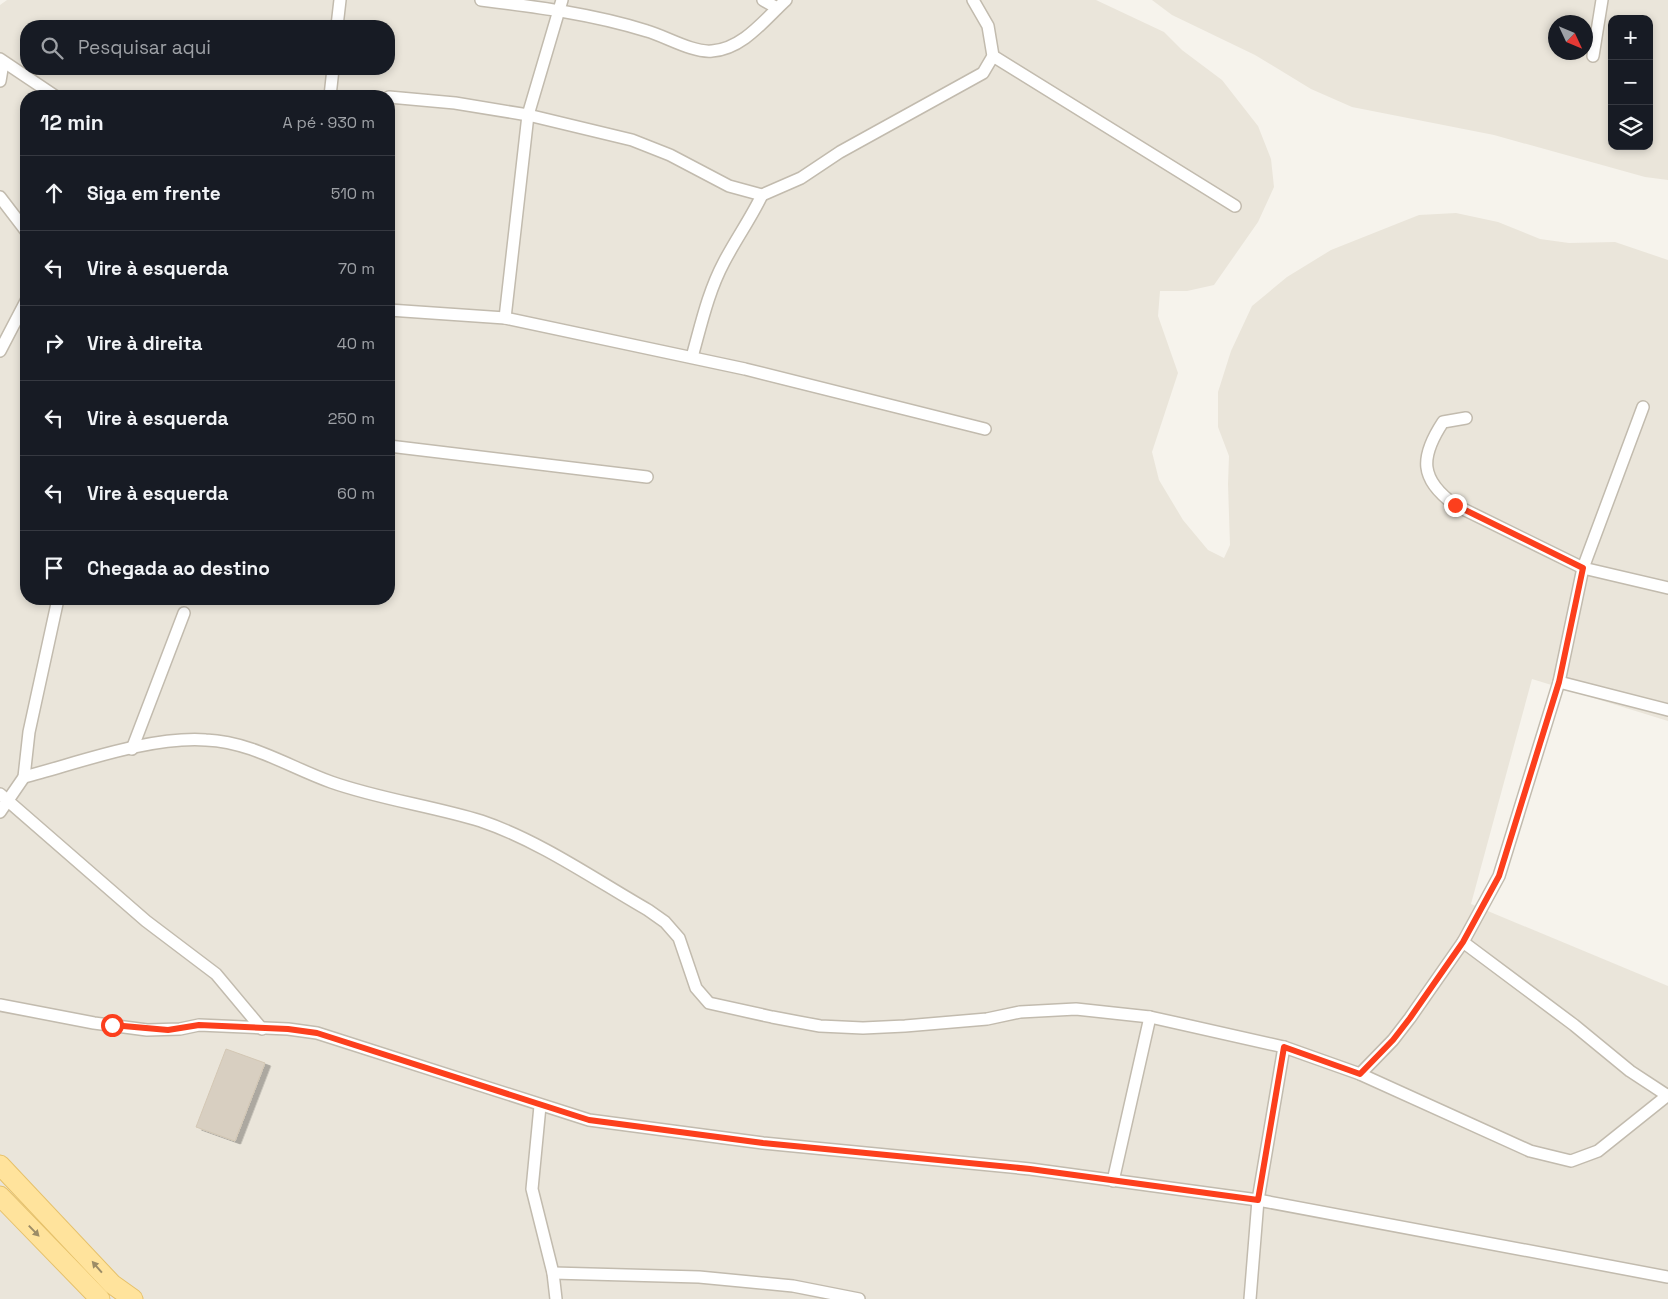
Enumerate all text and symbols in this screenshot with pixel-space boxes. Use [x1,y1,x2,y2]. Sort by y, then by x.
north arrow [1548,15,1593,60]
map controls [1608,15,1653,150]
button: + [1608,15,1653,60]
search box [20,20,395,75]
icon: search [38,34,66,62]
text: Pesquisar aqui [78,35,211,60]
button: − [1608,60,1653,105]
button: layers [1608,105,1653,150]
text: 12 min [40,109,104,136]
text: A pé · 930 m [282,112,375,133]
icon: ahead [40,179,68,207]
text: Siga em frente [87,181,221,206]
text: 510 m [331,183,375,204]
icon: left [40,254,68,282]
text: Vire à esquerda [87,256,229,281]
text: 70 m [338,258,375,279]
icon: right [40,329,68,357]
text: Vire à direita [87,331,203,356]
text: 40 m [337,333,375,354]
icon: left [40,404,68,432]
text: Vire à esquerda [87,406,229,431]
text: 250 m [328,408,375,429]
icon: left [40,479,68,507]
text: Vire à esquerda [87,481,229,506]
text: 60 m [337,483,375,504]
route end [1444,494,1467,517]
icon: arrive [40,554,68,582]
text: Chegada ao destino [87,556,270,581]
route start [101,1014,124,1037]
one-way arrow [28,1224,40,1236]
one-way arrow [91,1260,102,1273]

